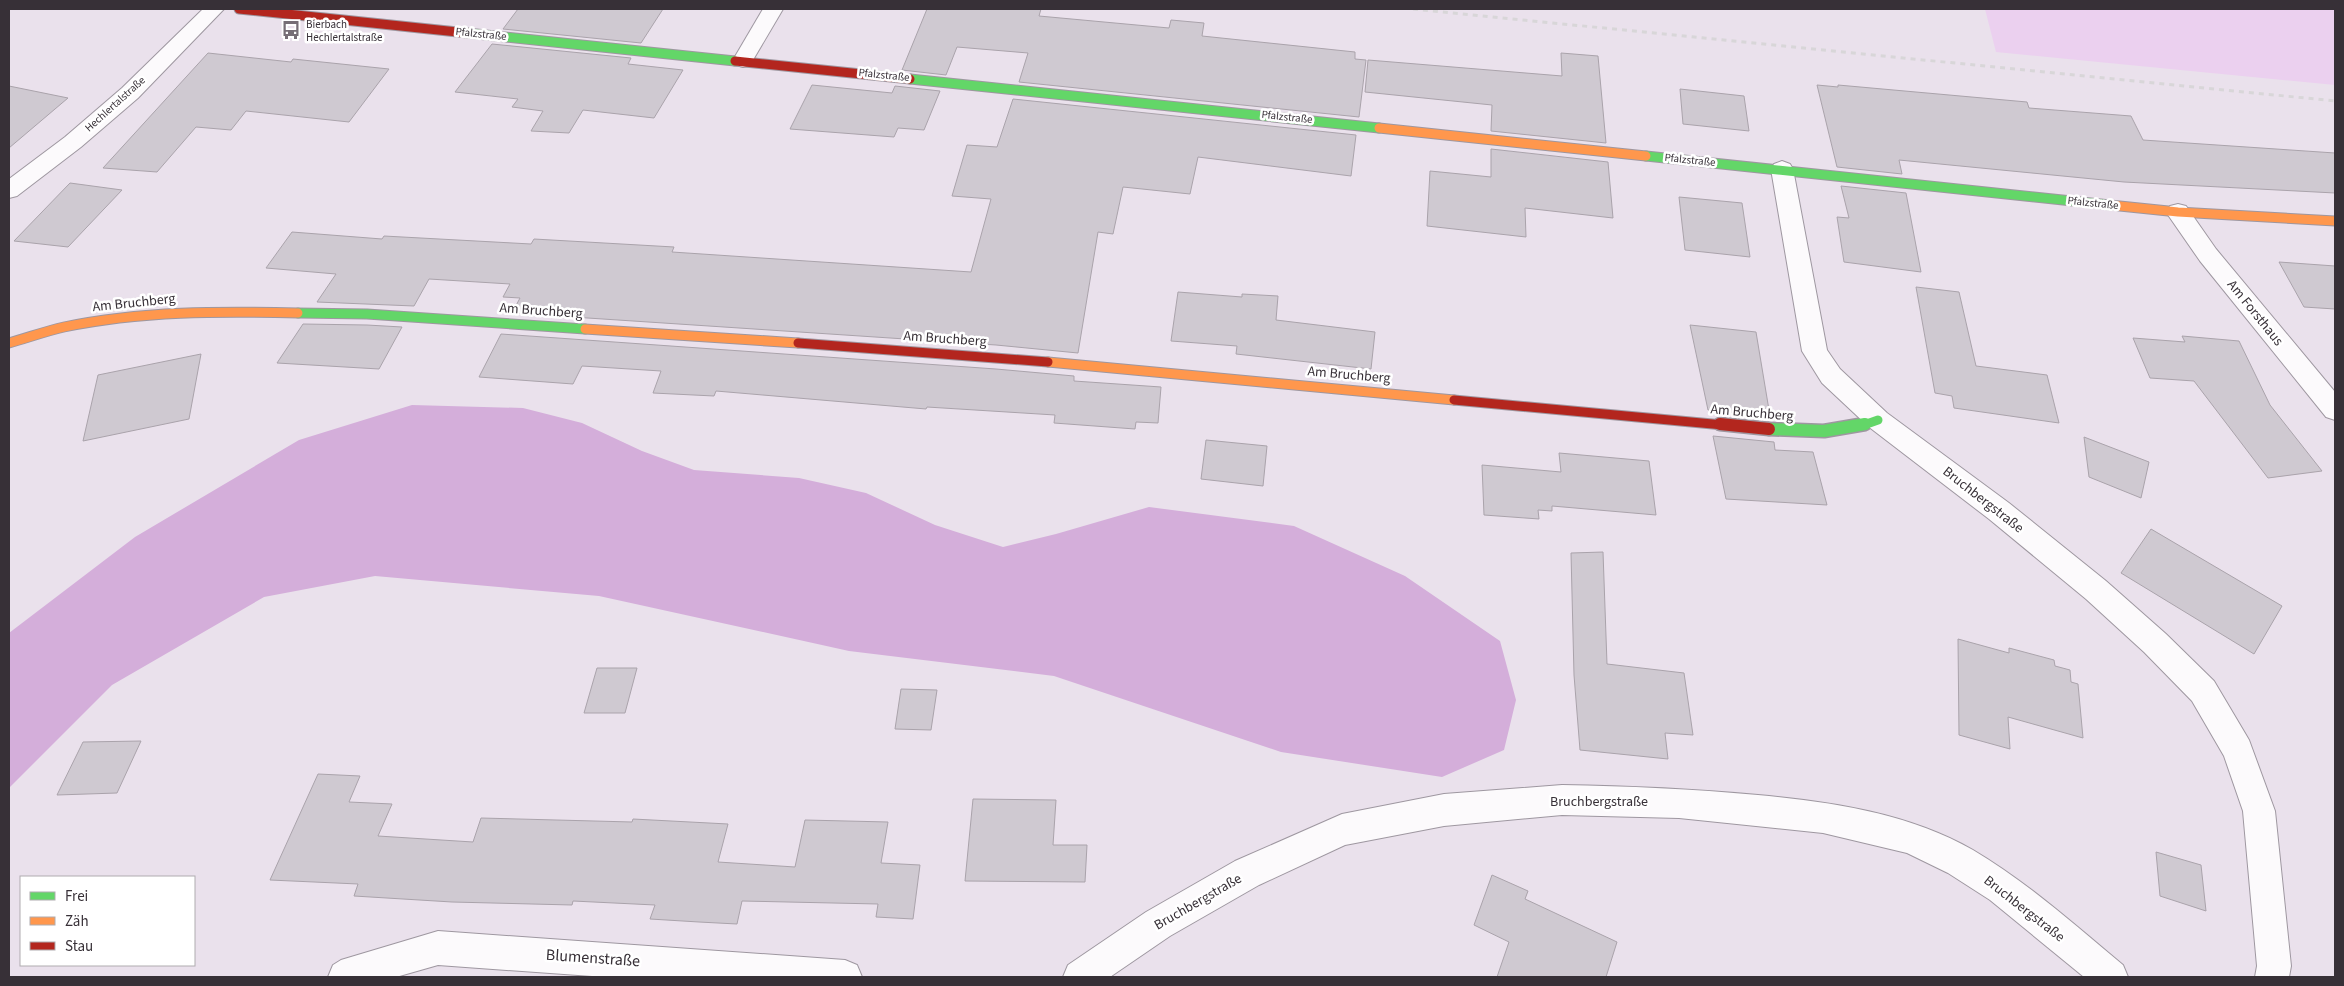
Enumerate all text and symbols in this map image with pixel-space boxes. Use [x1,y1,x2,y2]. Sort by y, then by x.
place label: Bierbach Hechlertalstraße [306,17,383,45]
bus stop icon: Bierbach Hechlertalstraße [280,19,302,41]
street label: Pfalzstraße [455,24,508,44]
street label: Pfalzstraße [858,65,911,85]
street label: Hechlertalstraße [82,72,149,135]
street label: Pfalzstraße [1261,107,1314,127]
street label: Pfalzstraße [1664,150,1717,170]
street label: Pfalzstraße [2067,193,2120,213]
street label: Am Forsthaus [2222,276,2288,350]
street label: Am Bruchberg [92,289,176,317]
street label: Am Bruchberg [499,298,583,324]
street label: Am Bruchberg [903,326,987,352]
street label: Am Bruchberg [1307,361,1391,389]
street label: Am Bruchberg [1710,399,1794,427]
street label: Bruchbergstraße [1938,462,2028,538]
street label: Bruchbergstraße [1550,792,1648,812]
street label: Bruchbergstraße [1151,869,1246,935]
street label: Bruchbergstraße [1979,871,2069,947]
legend [20,876,195,966]
text: Frei [65,886,88,907]
text: Zäh [65,911,89,932]
text: Stau [65,936,93,957]
street label: Blumenstraße [545,944,641,972]

